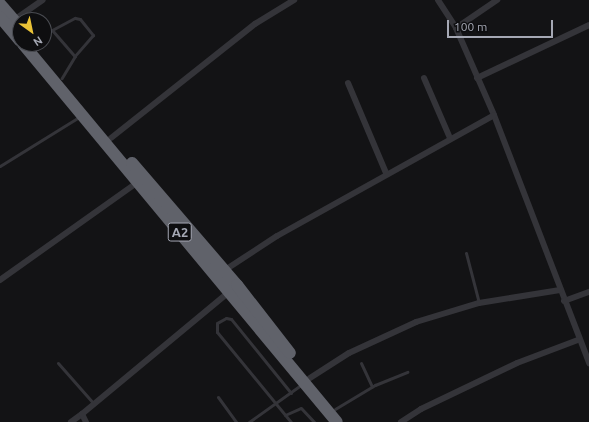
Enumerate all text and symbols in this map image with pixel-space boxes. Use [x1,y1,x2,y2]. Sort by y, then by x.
north arrow [12,12,52,52]
scale bar [449,12,555,38]
text: 100 m [454,20,487,33]
text: N [31,34,45,48]
road number: A2 [167,221,193,243]

